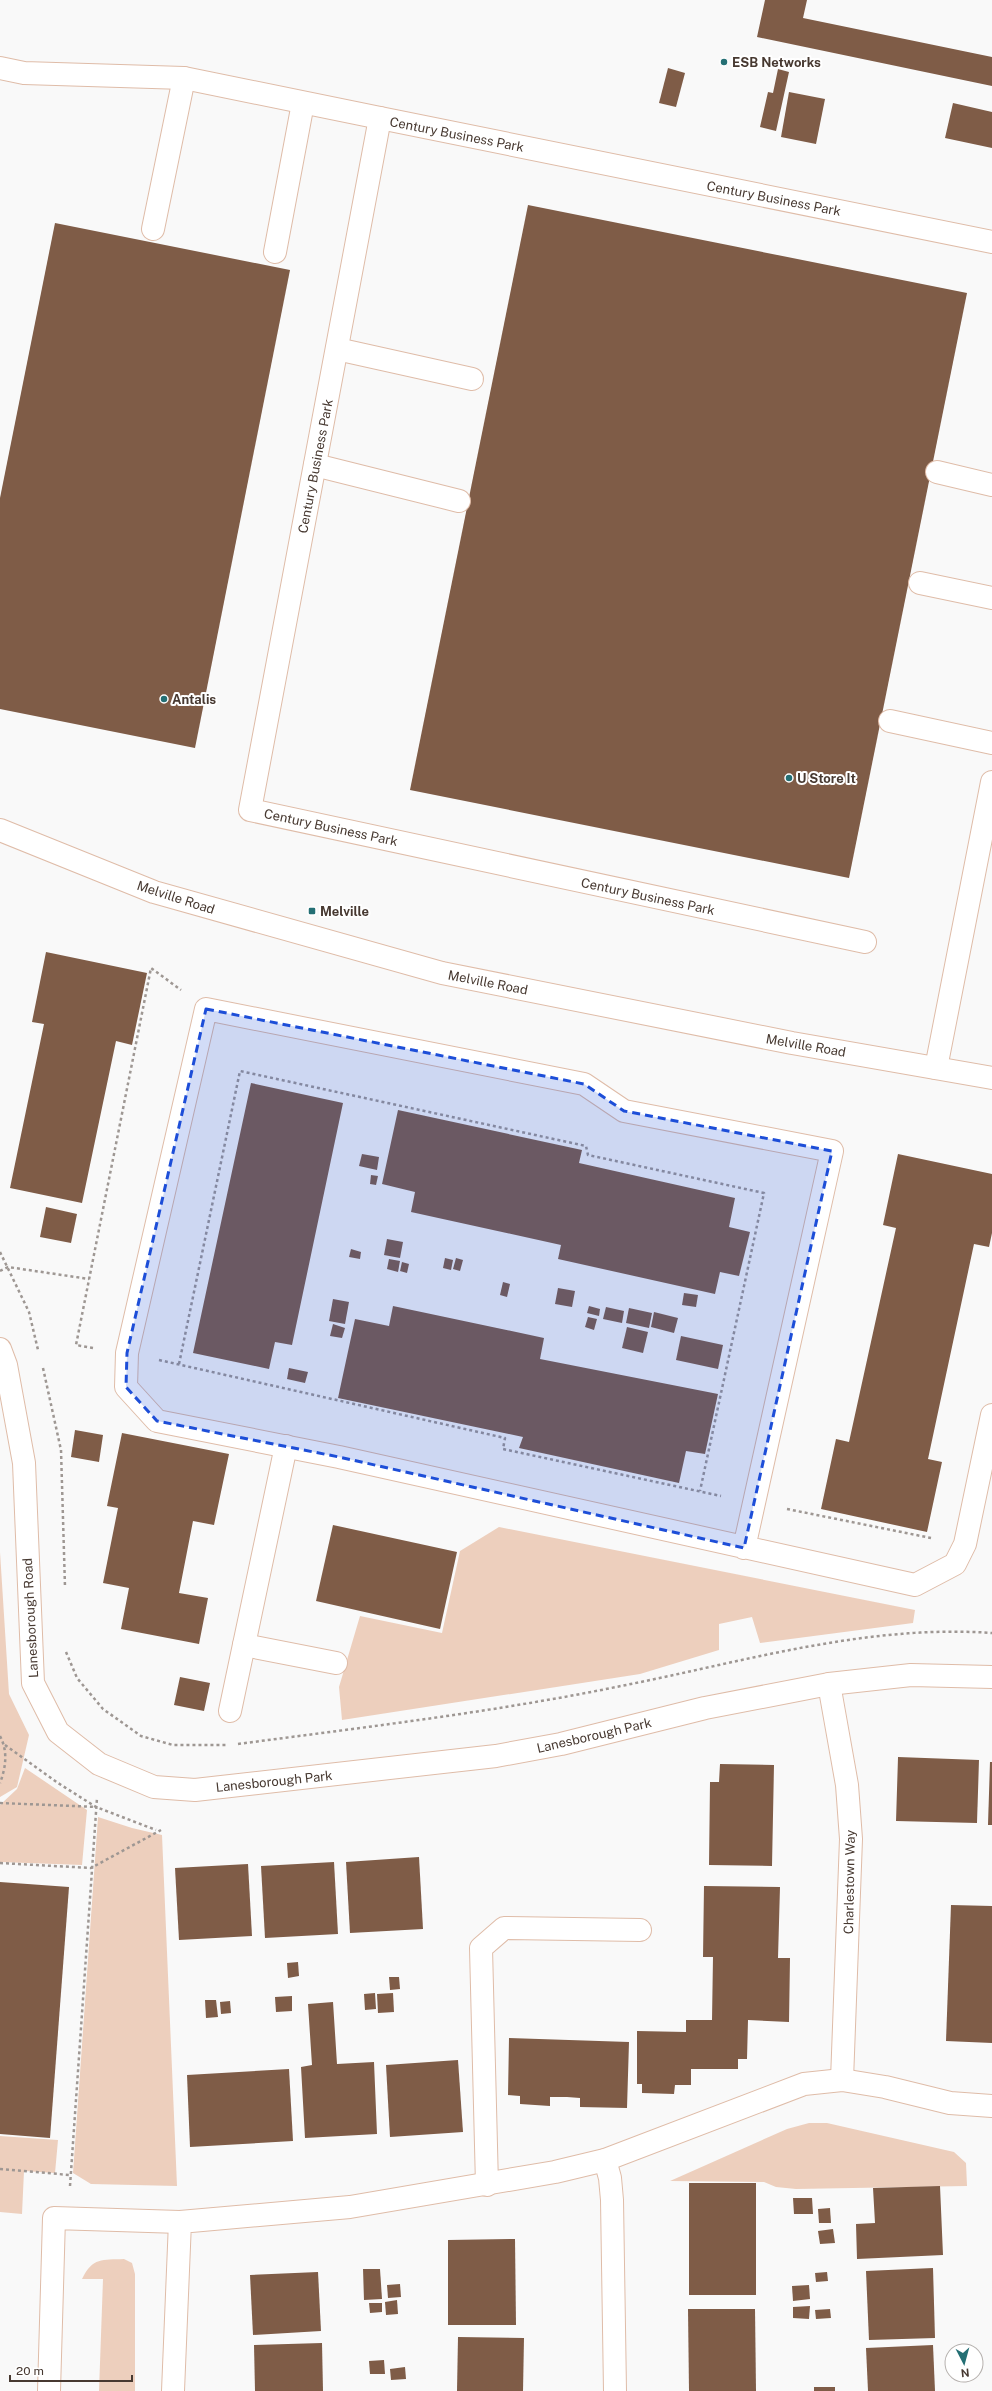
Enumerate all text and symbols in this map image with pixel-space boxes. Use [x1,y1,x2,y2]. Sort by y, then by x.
place label: ESB Networks [732,55,821,70]
marker: ESB Networks [719,57,729,67]
street label: Century Business Park [389,114,525,155]
street label: Century Business Park [706,178,842,219]
street label: Century Business Park [295,398,336,534]
place label: Antalis [172,692,216,707]
marker: Antalis [159,694,169,704]
place label: U Store It [797,771,856,786]
marker: U Store It [784,773,794,783]
street label: Century Business Park [263,806,399,849]
street label: Century Business Park [580,875,716,918]
street label: Melville Road [135,878,217,917]
place label: Melville [320,904,369,919]
marker: Melville [307,906,317,916]
street label: Melville Road [447,967,529,998]
street label: Melville Road [765,1031,847,1060]
street label: Lanesborough Road [20,1557,41,1678]
street label: Lanesborough Park [535,1715,653,1756]
street label: Lanesborough Park [215,1768,333,1795]
street label: Charlestown Way [841,1830,858,1934]
north arrow [944,2343,984,2383]
scale bar [10,2357,132,2383]
text: 20 m [16,2364,44,2378]
text: N [960,2367,970,2379]

